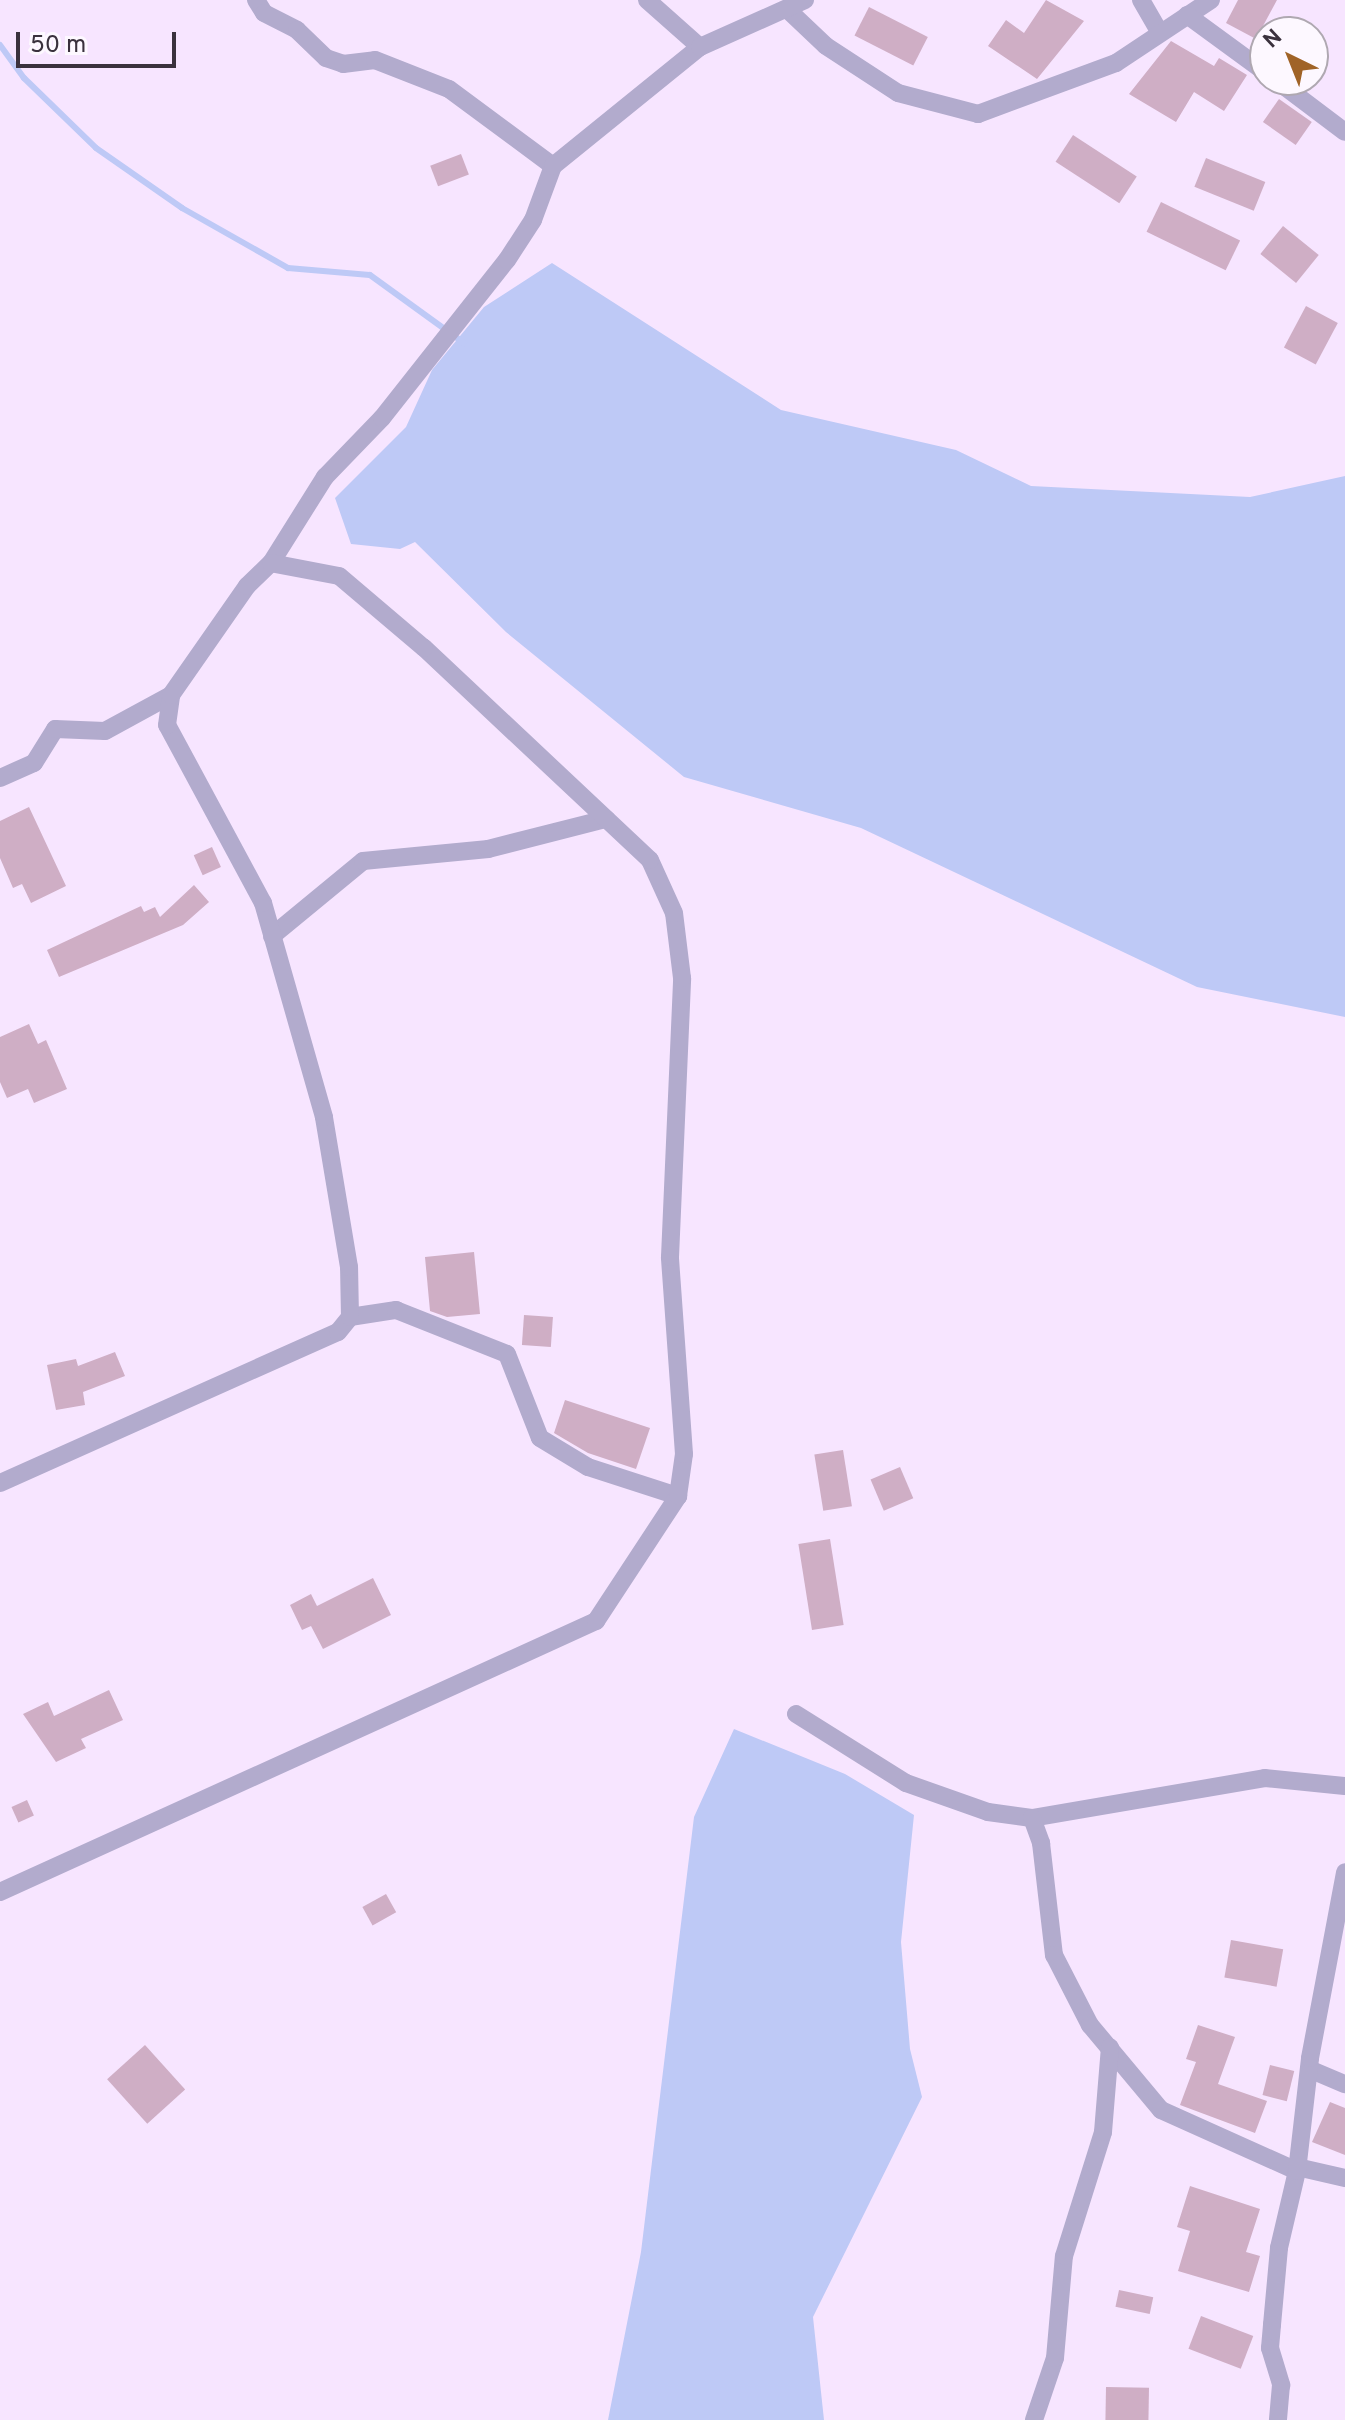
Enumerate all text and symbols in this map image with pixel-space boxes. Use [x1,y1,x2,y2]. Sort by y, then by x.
scale bar [20,16,180,66]
north arrow [1249,16,1329,96]
text: N [1259,24,1289,55]
text: 50 m [30,31,86,61]

